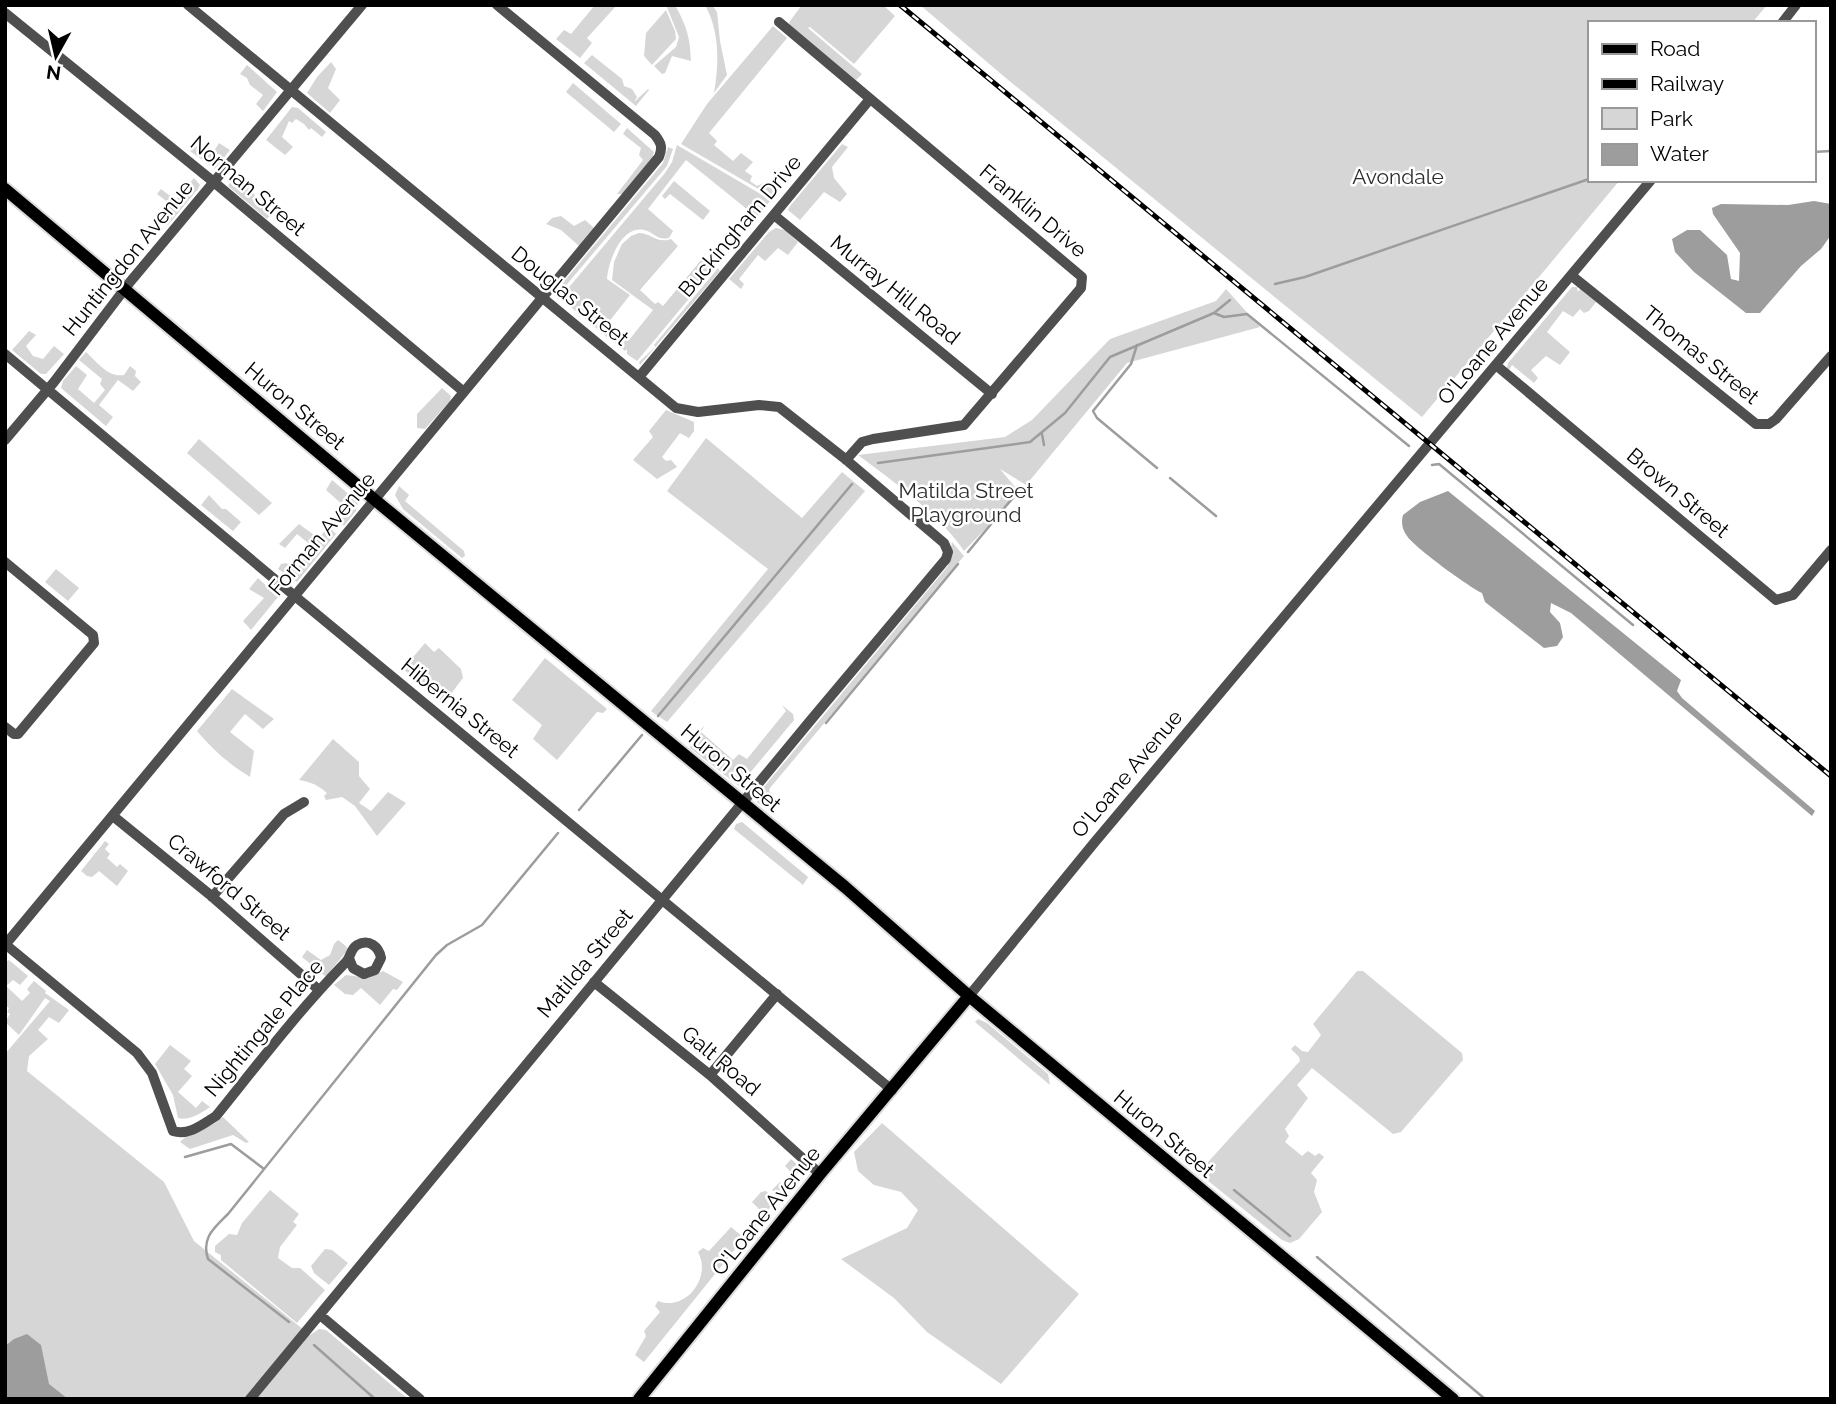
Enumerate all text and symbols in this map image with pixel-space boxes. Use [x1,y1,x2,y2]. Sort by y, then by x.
north arrow [21,21,91,91]
legend [1588,21,1815,182]
text: Road [1650,36,1700,61]
text: N [45,61,62,85]
text: Railway [1650,71,1724,96]
text: Park [1650,106,1693,131]
street label: Norman Street [186,130,311,241]
text: Water [1650,141,1709,166]
street label: Buckingham Drive [673,150,806,302]
street label: Franklin Drive [975,159,1092,263]
park label: Avondale [1352,164,1444,189]
street label: Huntingdon Avenue [57,175,198,341]
street label: Murray Hill Road [825,230,965,350]
street label: Douglas Street [507,241,634,351]
street label: O'Loane Avenue [1432,272,1553,410]
street label: Thomas Street [1638,300,1764,409]
street label: Huron Street [240,356,351,455]
street label: Brown Street [1622,443,1735,543]
street label: Forman Avenue [263,467,380,600]
park label: Matilda Street Playground [898,478,1034,527]
street label: Hibernia Street [396,652,524,763]
street label: O'Loane Avenue [1066,705,1187,843]
street label: Huron Street [676,718,787,817]
street label: Crawford Street [163,828,296,945]
street label: Matilda Street [532,903,638,1022]
street label: Nightingale Place [199,954,328,1101]
street label: Galt Road [677,1021,766,1101]
street label: Huron Street [1109,1084,1220,1183]
street label: O'Loane Avenue [706,1141,825,1280]

